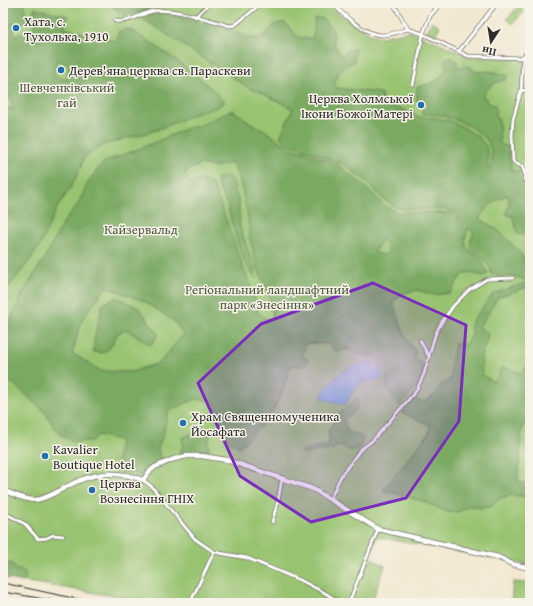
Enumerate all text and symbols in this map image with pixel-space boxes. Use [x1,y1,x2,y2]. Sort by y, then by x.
place label: Хата, с. Тухолька, 1910 [24,12,109,46]
north arrow [471,22,511,62]
marker: Хата, с. Тухолька, 1910 [11,23,21,33]
text: Пн [480,42,498,61]
place label: Дерев'яна церква св. Параскеви [68,61,251,80]
marker: Дерев'яна церква св. Параскеви [56,65,66,75]
park label: Шевченківський гай [20,78,115,112]
place label: Церква Холмської Ікони Божої Матері [301,89,413,123]
marker: Церква Холмської Ікони Божої Матері [416,100,426,110]
park label: Кайзервальд [104,220,178,239]
park label: Регіональний ландшафтний парк «Знесіння» [185,280,349,314]
place label: Храм Священномученика Йосафата [191,407,340,441]
marker: Храм Священномученика Йосафата [178,418,188,428]
place label: Kavalier Boutique Hotel [53,440,135,474]
marker: Kavalier Boutique Hotel [40,451,50,461]
place label: Церква Вознесіння ГНІХ [100,474,194,508]
marker: Церква Вознесіння ГНІХ [87,485,97,495]

